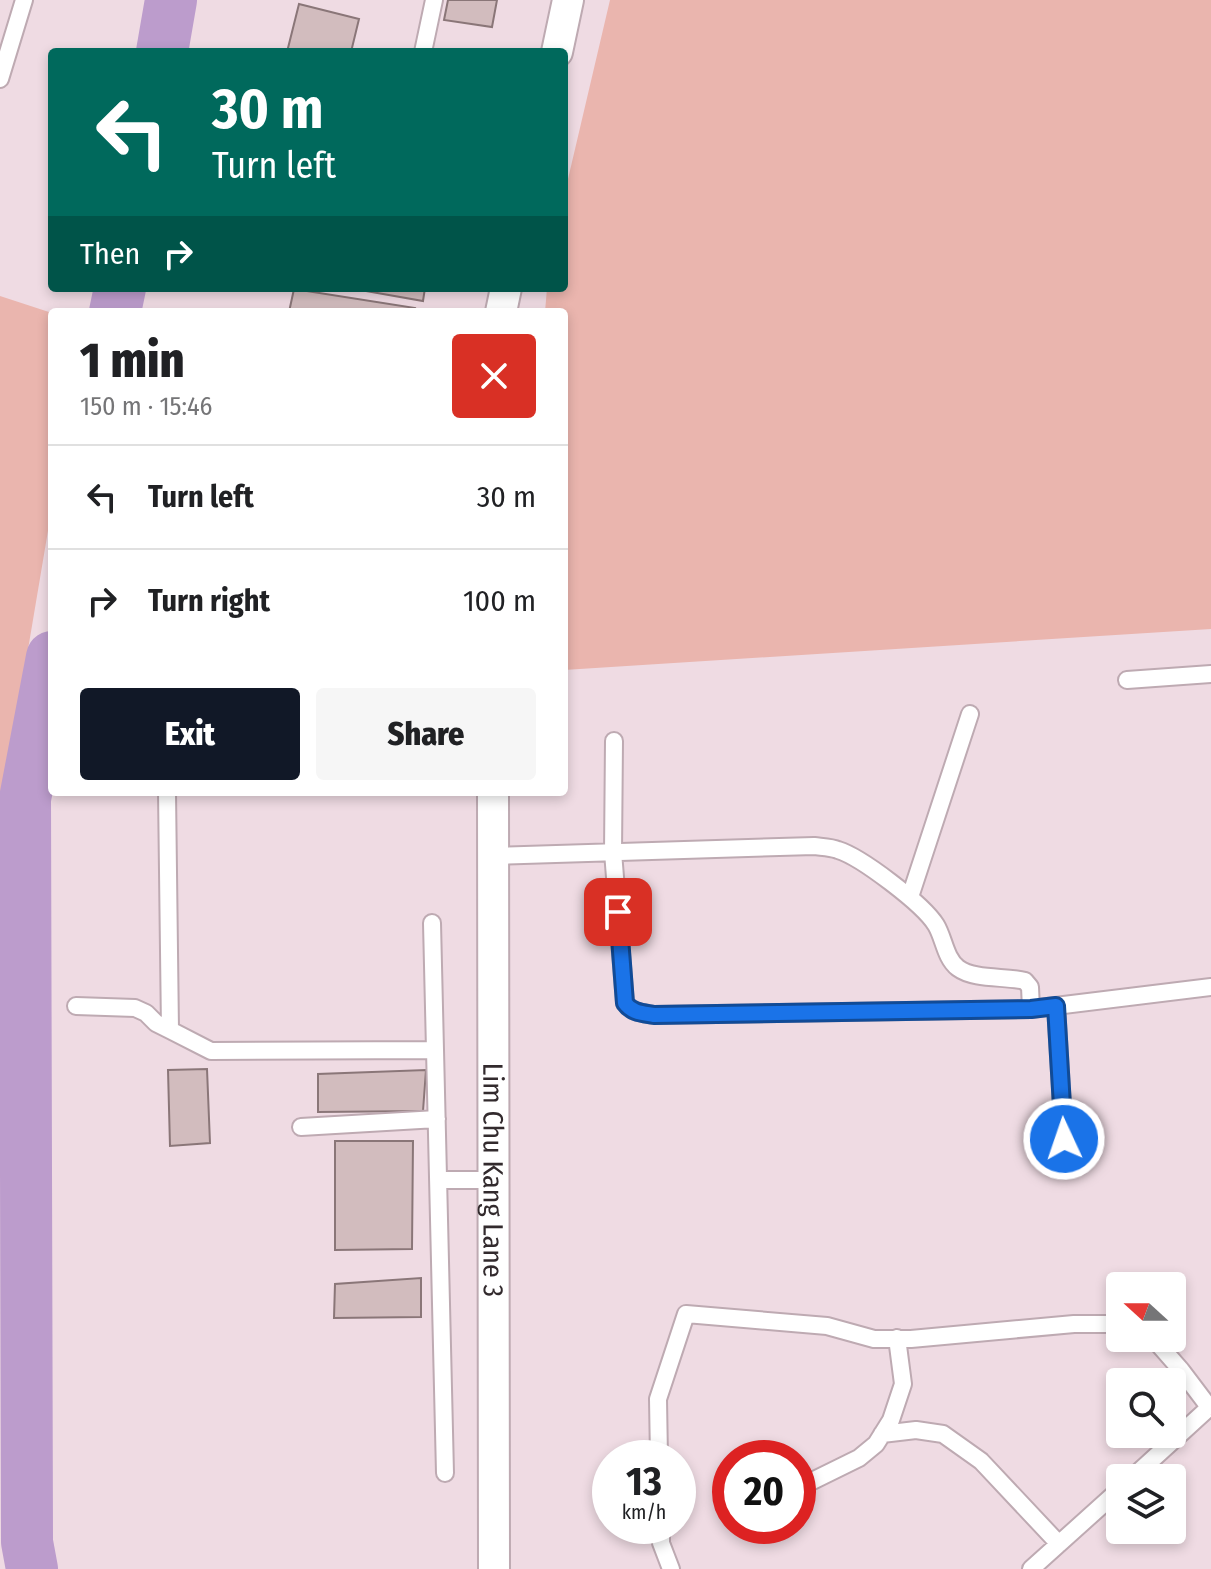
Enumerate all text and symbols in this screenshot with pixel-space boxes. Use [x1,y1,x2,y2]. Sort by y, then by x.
text: 30 m [212,76,323,143]
icon: left [80,80,184,184]
text: Turn left [212,144,336,188]
icon: right [156,232,200,276]
text: Then [80,236,140,272]
text: 1 min [80,332,184,390]
button: close [452,334,536,418]
text: 150 m · 15:46 [80,391,212,422]
icon: left [80,475,124,519]
text: Turn left [148,479,254,515]
text: 30 m [477,479,536,515]
icon: right [80,579,124,623]
text: Turn right [148,583,270,619]
text: 100 m [463,583,536,619]
button: Exit [80,688,300,780]
button: Share [316,688,536,780]
pin [584,878,652,946]
icon: arrive [596,890,640,934]
street label: Lim Chu Kang Lane 3 [476,1063,510,1297]
position arrow [1022,1097,1106,1181]
north arrow [1106,1272,1186,1352]
map controls [1106,1272,1186,1544]
button: search [1106,1368,1186,1448]
speed limit sign: 20 [712,1440,816,1544]
text: 13 [626,1458,662,1506]
button: layers [1106,1464,1186,1544]
text: km/h [622,1500,666,1524]

